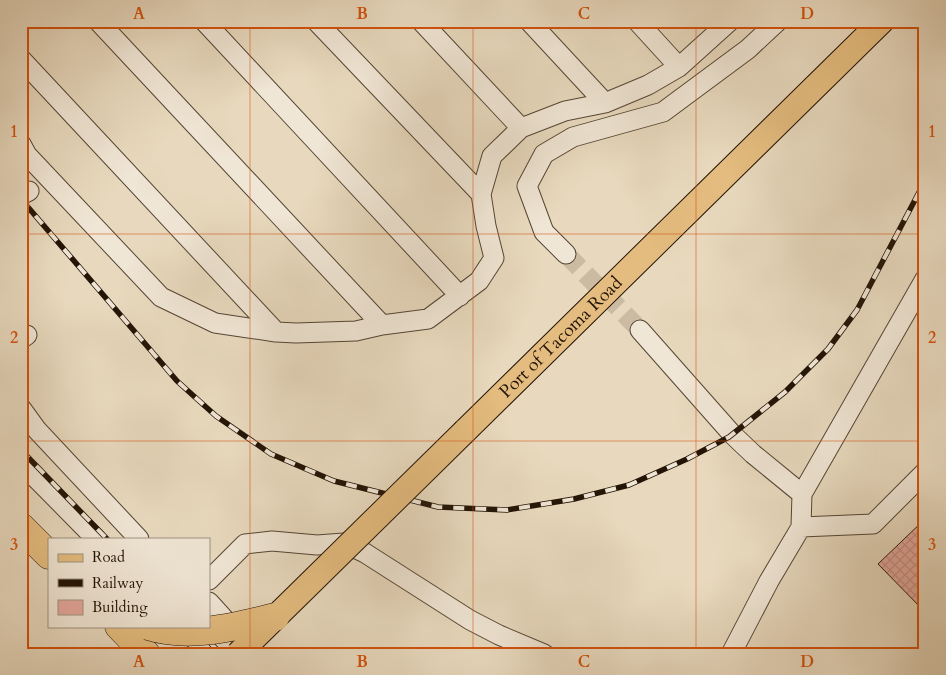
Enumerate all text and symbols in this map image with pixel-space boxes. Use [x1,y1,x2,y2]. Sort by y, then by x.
text: A [133,3,145,25]
text: B [356,3,368,25]
text: C [578,3,590,25]
text: D [800,3,814,25]
text: 1 [10,121,18,143]
text: 1 [928,121,936,143]
street label: Port of Tacoma Road [494,271,628,404]
text: 2 [10,327,18,349]
text: 2 [928,327,936,349]
text: 3 [10,534,18,556]
text: 3 [928,534,936,556]
legend [48,538,210,628]
text: Road [92,547,125,567]
text: Railway [92,573,143,593]
text: Building [92,597,148,617]
text: A [133,651,145,673]
text: B [356,651,368,673]
text: C [578,651,590,673]
text: D [800,651,814,673]

